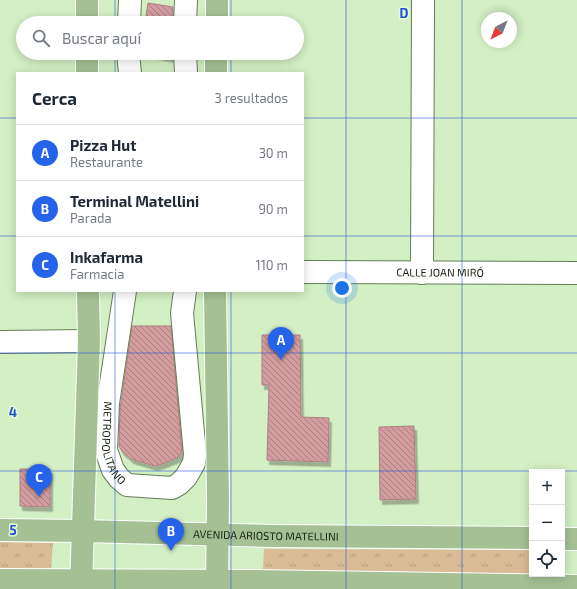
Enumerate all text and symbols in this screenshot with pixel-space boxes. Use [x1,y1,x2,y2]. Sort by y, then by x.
text: D [400,5,409,21]
north arrow [481,12,517,48]
search box [16,16,304,60]
icon: search [30,27,52,49]
text: Buscar aquí [62,29,141,47]
text: Cerca [32,88,77,108]
text: 3 resultados [215,90,288,106]
text: Pizza Hut [70,136,136,154]
text: A [41,145,49,161]
text: 30 m [259,145,288,161]
text: Restaurante [70,154,143,170]
text: Terminal Matellini [70,192,199,210]
text: B [41,201,49,217]
text: 90 m [258,201,288,217]
text: Parada [70,210,112,226]
text: Inkafarma [70,248,143,266]
text: C [41,257,49,273]
text: 110 m [256,257,288,273]
street label: CALLE JOAN MIRÓ [396,265,484,279]
text: Farmacia [70,266,124,282]
your location [332,278,352,298]
pin: A [268,327,294,360]
street label: METROPOLITANO [100,401,129,487]
text: 4 [9,404,17,420]
pin: C [26,464,52,497]
map controls [529,469,565,577]
button: + [529,469,565,505]
button: − [529,505,565,541]
pin: B [158,518,184,551]
text: 5 [9,522,17,538]
street label: AVENIDA ARIOSTO MATELLINI [193,527,339,543]
button: locate [529,541,565,577]

